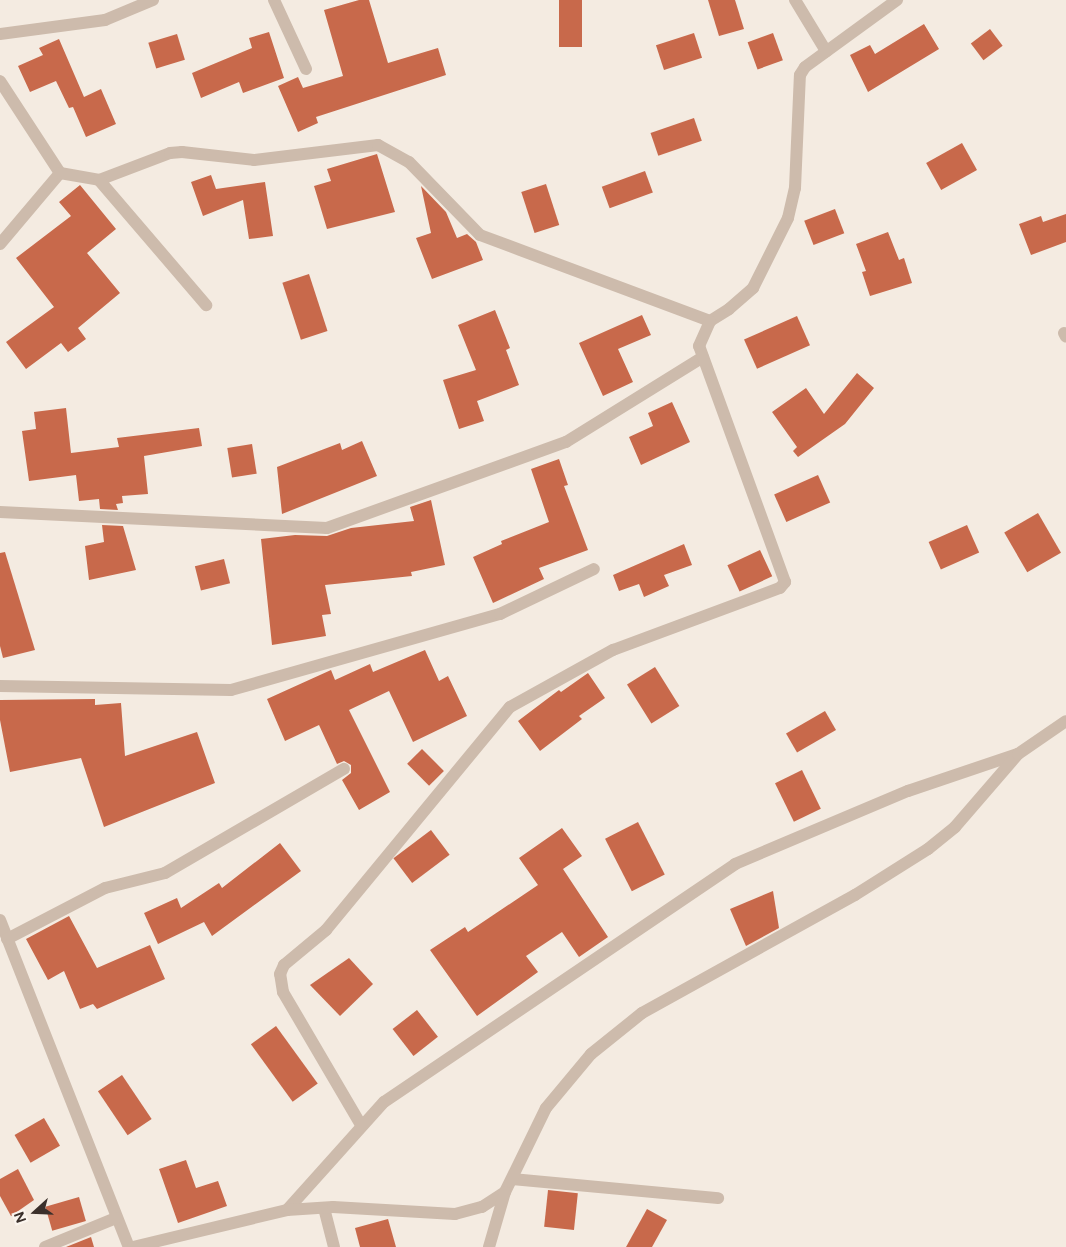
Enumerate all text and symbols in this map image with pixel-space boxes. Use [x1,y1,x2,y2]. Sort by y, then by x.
north arrow [10,1187,60,1237]
text: N [11,1209,30,1225]

